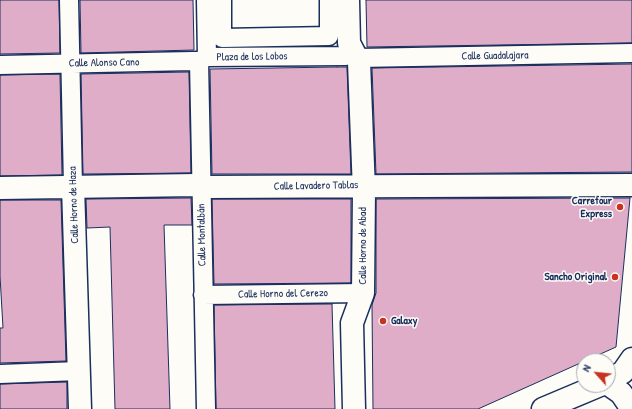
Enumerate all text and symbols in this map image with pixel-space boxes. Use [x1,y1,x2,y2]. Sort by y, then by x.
street label: Calle Guadalajara [461,49,529,63]
street label: Plaza de los Lobos [216,50,288,64]
street label: Calle Alonso Cano [69,56,139,70]
street label: Calle Horno de Haza [66,166,82,244]
street label: Calle Lavadero Tablas [274,179,358,193]
place label: Carrefour Express [572,194,612,220]
marker: Carrefour Express [615,202,625,212]
street label: Calle Montalbán [195,204,209,266]
street label: Calle Horno de Abad [356,207,370,285]
place label: Sancho Original [544,270,607,284]
marker: Sancho Original [610,272,620,282]
street label: Calle Horno del Cerezo [238,287,328,301]
place label: Galaxy [391,314,417,328]
marker: Galaxy [378,316,388,326]
north arrow [576,353,616,393]
text: N [579,362,594,374]

